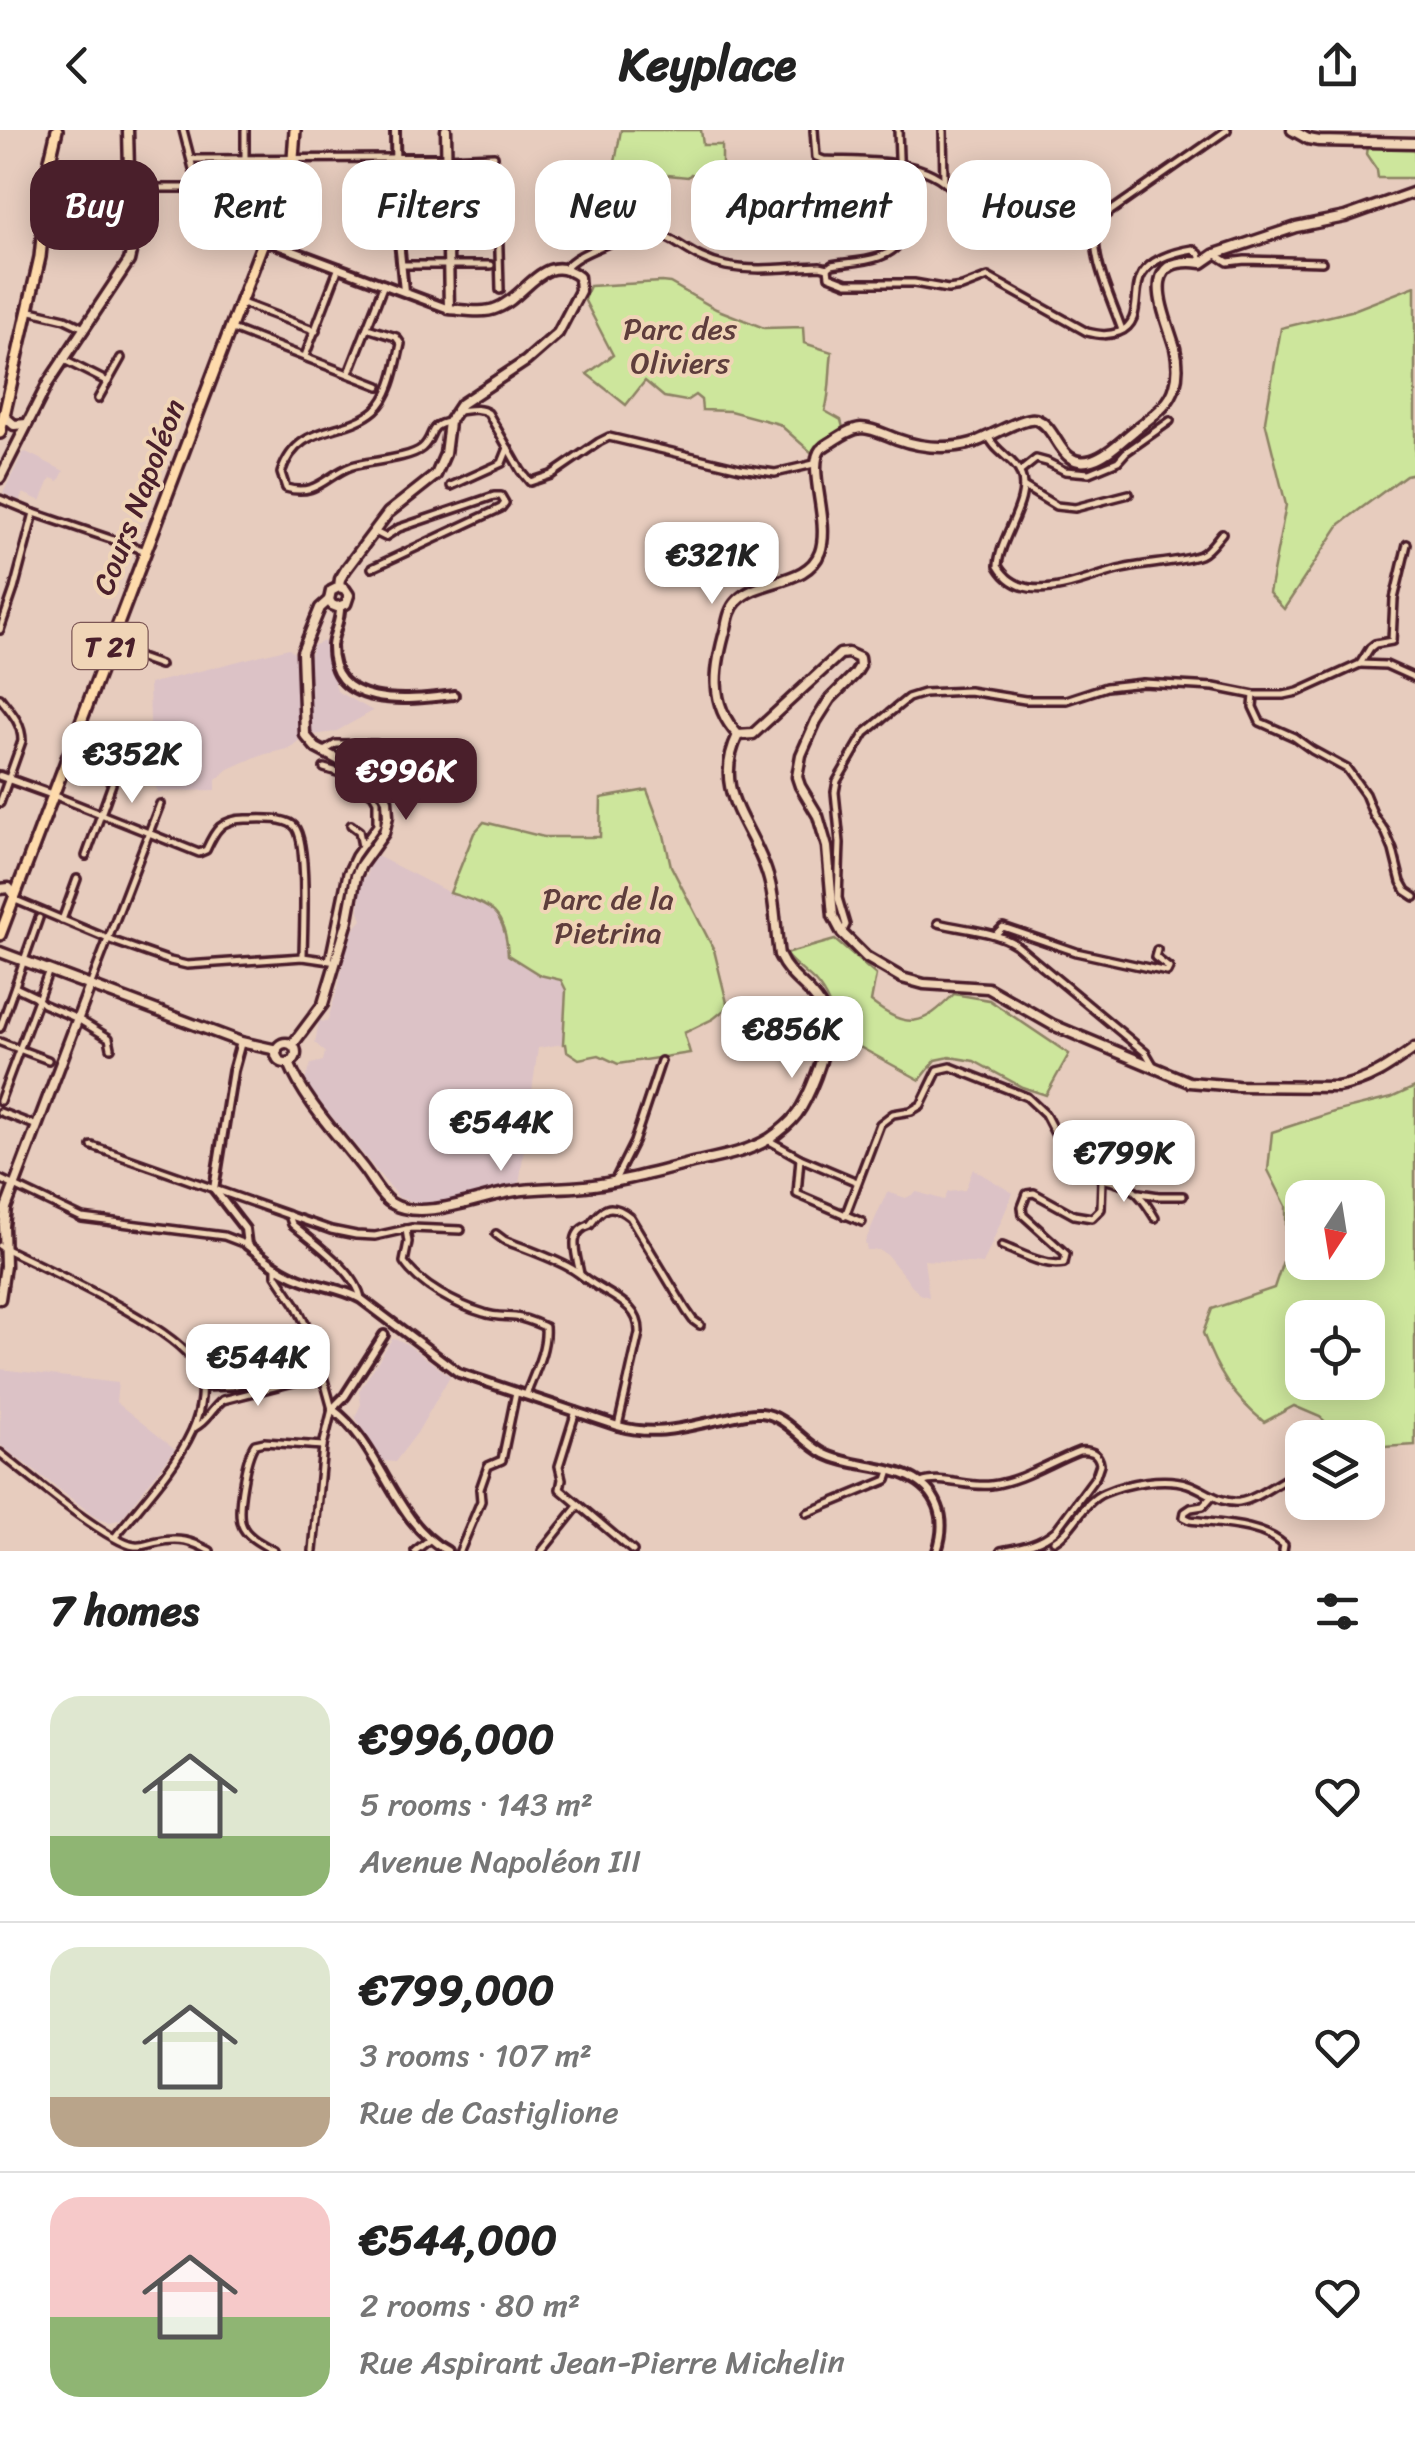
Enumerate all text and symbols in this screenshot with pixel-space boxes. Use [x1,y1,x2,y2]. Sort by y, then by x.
text: Keyplace [619,25,796,105]
icon: back [50,38,105,93]
icon: share [1310,38,1365,93]
chip: Buy [30,160,159,250]
chip: Rent [179,160,322,250]
chip: Filters [342,160,515,250]
chip: New [535,160,671,250]
chip: Apartment [691,160,927,250]
chip: House [947,160,1111,250]
park label: Parc des Oliviers [623,302,737,390]
street label: Cours Napoléon [77,391,201,603]
pin: €321K [642,522,782,607]
text: €321K [667,526,757,583]
road number: T 21 [72,623,148,669]
pin: €352K [62,721,202,806]
text: €352K [84,725,180,782]
pin: €996K [336,738,476,823]
text: €996K [357,742,455,799]
park label: Parc de la Pietrina [543,872,673,960]
pin: €856K [722,996,862,1081]
text: €856K [743,1000,841,1057]
pin: €544K [431,1089,571,1174]
text: €544K [451,1093,551,1150]
pin: €799K [1054,1120,1194,1205]
text: €799K [1075,1124,1173,1181]
north arrow [1285,1180,1385,1280]
map controls [1285,1180,1385,1520]
button: locate [1285,1300,1385,1400]
pin: €544K [188,1324,328,1409]
text: €544K [208,1328,308,1385]
button: layers [1285,1420,1385,1520]
text: 7 homes [50,1574,199,1648]
icon: filters [1310,1584,1365,1639]
text: €996,000 [360,1702,554,1776]
icon: home [130,1736,250,1856]
icon: heart [1310,1769,1365,1824]
text: 5 rooms · 143 m² [360,1776,593,1833]
text: Avenue Napoléon III [360,1833,641,1890]
text: €799,000 [360,1953,554,2027]
icon: home [130,1987,250,2107]
icon: heart [1310,2020,1365,2075]
text: 3 rooms · 107 m² [360,2027,592,2084]
text: Rue de Castiglione [360,2084,619,2141]
text: €544,000 [360,2203,557,2277]
icon: home [130,2237,250,2357]
icon: heart [1310,2270,1365,2325]
text: 2 rooms · 80 m² [360,2277,580,2334]
text: Rue Aspirant Jean-Pierre Michelin [360,2334,845,2391]

